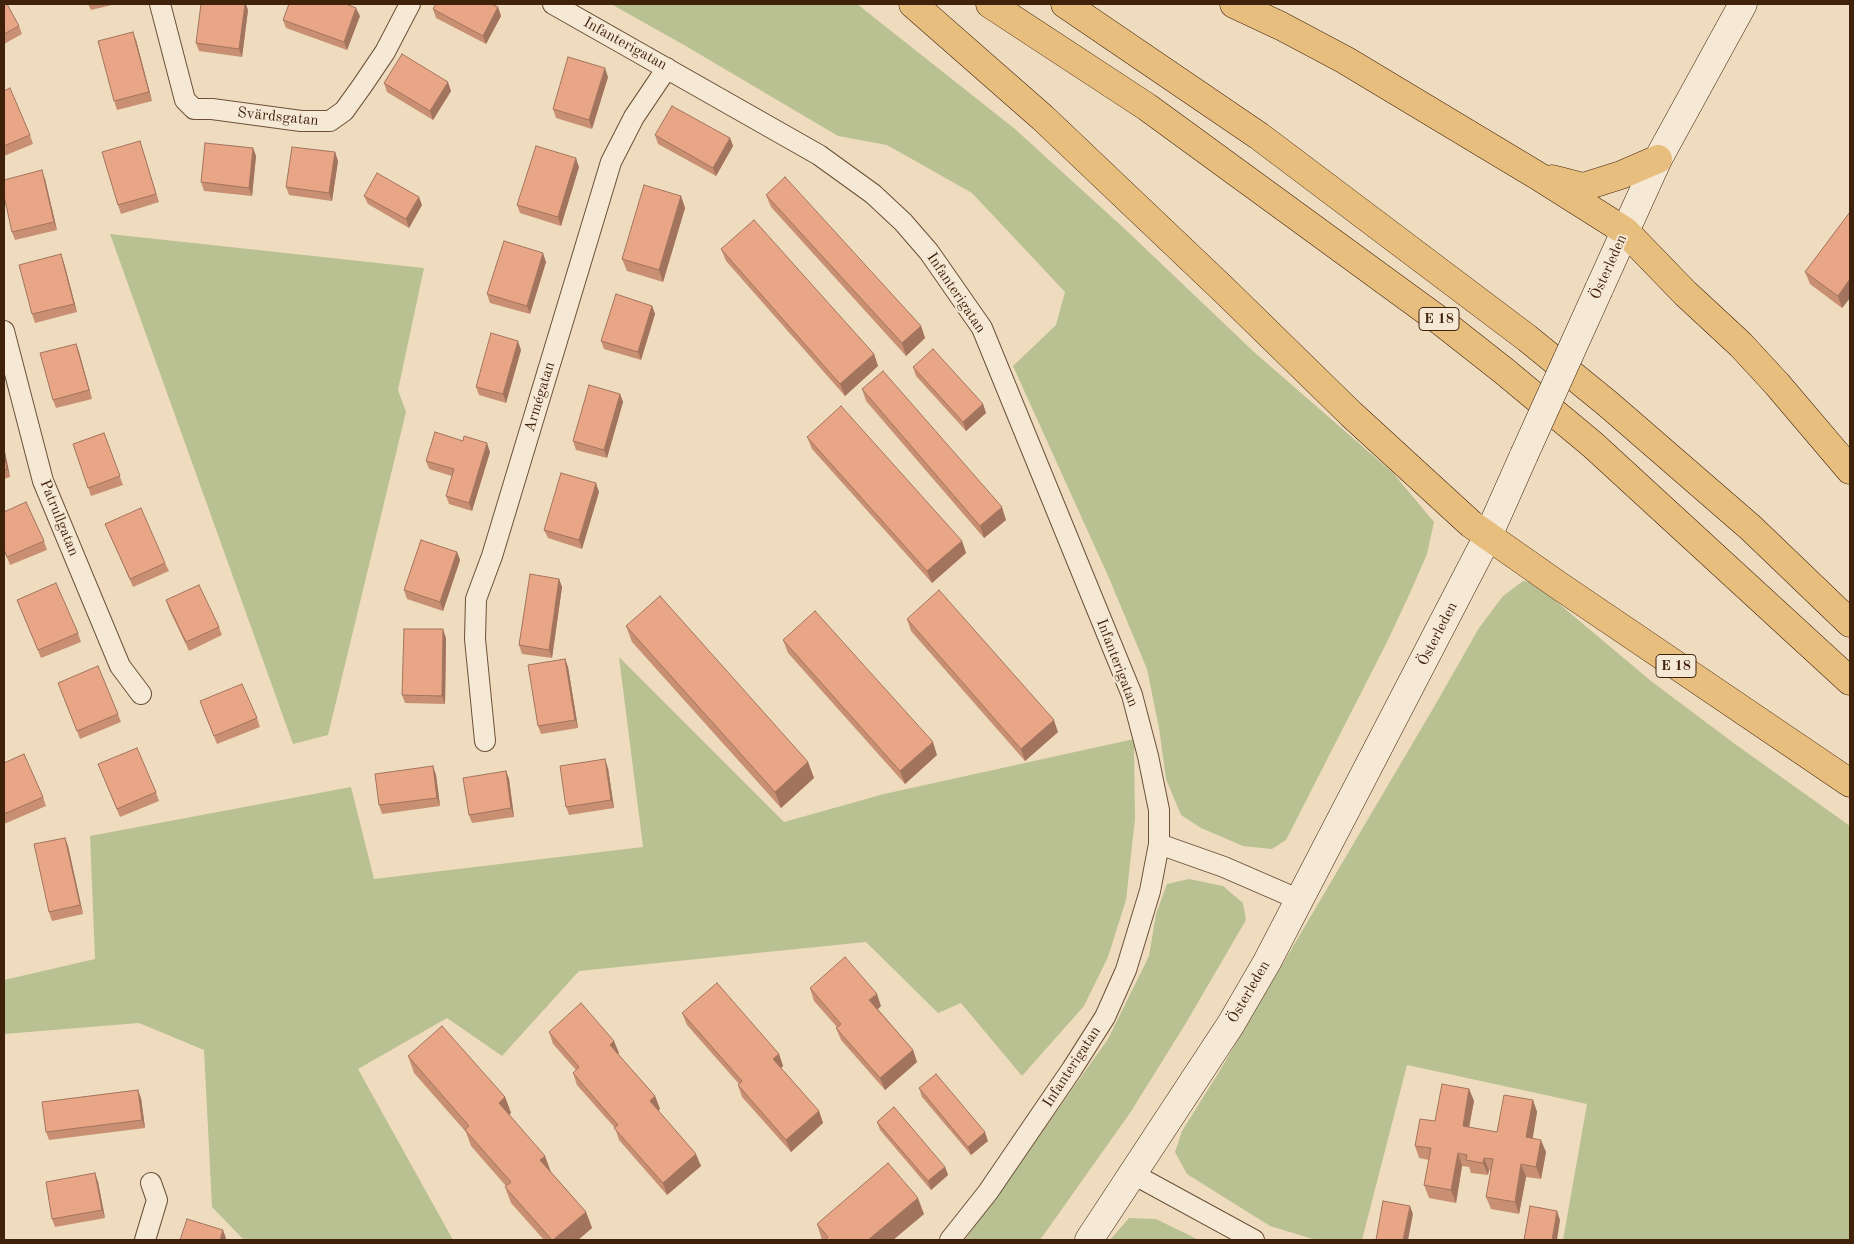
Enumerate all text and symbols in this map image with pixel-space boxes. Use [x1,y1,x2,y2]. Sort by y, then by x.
street label: Infanterigatan [580,14,670,74]
street label: Svärdsgatan [237,104,319,130]
street label: Österleden [1587,232,1631,302]
street label: Infanterigatan [923,249,989,337]
road number: E 18 [1419,308,1459,330]
street label: Armégatan [521,360,559,434]
street label: Patrullgatan [36,477,82,559]
street label: Österleden [1414,599,1462,669]
street label: Infanterigatan [1092,616,1142,710]
road number: E 18 [1656,654,1696,678]
street label: Österleden [1224,958,1274,1026]
street label: Infanterigatan [1039,1023,1105,1111]

